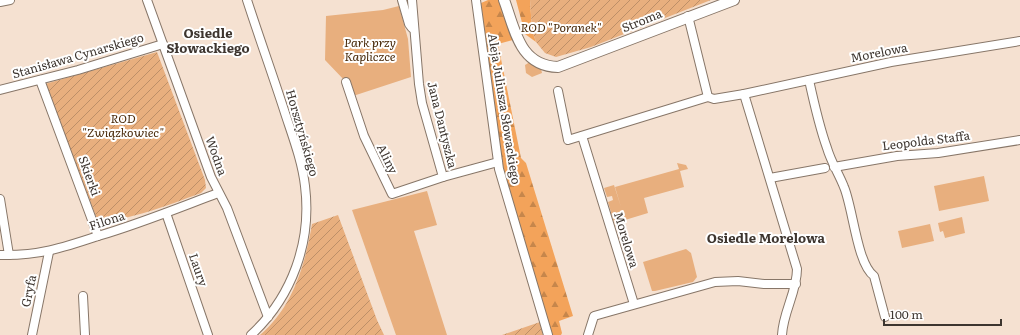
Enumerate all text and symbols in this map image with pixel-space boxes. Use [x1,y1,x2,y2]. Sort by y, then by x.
street label: Stroma [619,4,665,36]
park label: ROD "Poranek" [520,18,602,36]
district label: Osiedle Słowackiego [166,23,250,57]
street label: Stanisława Cynarskiego [10,28,146,82]
street label: Aleja Juliusza Słowackiego [484,32,526,186]
park label: Park przy Kapliczce [344,33,396,65]
street label: Morelowa [849,38,909,66]
street label: Jana Dantyszka [423,79,463,171]
street label: Horsztyńskiego [282,87,324,178]
park label: ROD "Związkowiec" [82,109,164,141]
street label: Leopolda Staffa [881,126,971,154]
street label: Wodna [202,133,233,178]
street label: Aliny [373,141,403,177]
street label: Skierki [74,153,105,198]
street label: Filona [87,206,127,234]
street label: Morelowa [610,209,644,270]
district label: Osiedle Morelowa [707,228,826,247]
street label: Laury [185,251,213,289]
street label: Gryfa [16,272,40,309]
scale bar [884,301,1001,327]
text: 100 m [890,305,923,323]

